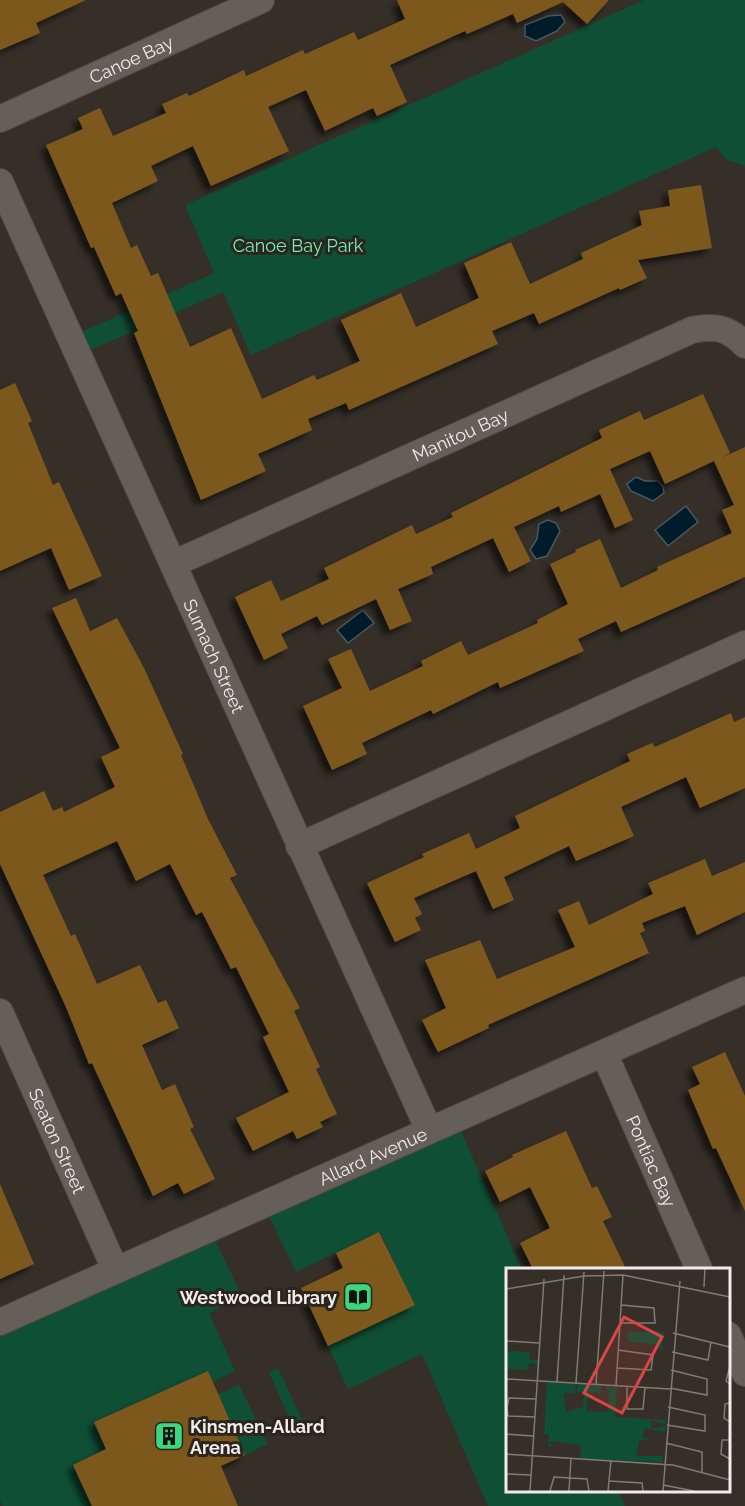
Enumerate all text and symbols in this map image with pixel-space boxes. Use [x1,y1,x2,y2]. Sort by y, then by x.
street label: Canoe Bay [86,31,176,87]
park label: Canoe Bay Park [233,235,364,256]
street label: Manitou Bay [409,404,512,465]
street label: Sumach Street [179,595,249,716]
street label: Seaton Street [25,1085,90,1197]
street label: Pontiac Bay [622,1112,681,1210]
street label: Allard Avenue [315,1122,430,1189]
inset map [506,1268,730,1491]
library icon: Westwood Library [342,1281,374,1313]
place label: Westwood Library [180,1287,337,1308]
place label: Kinsmen-Allard Arena [190,1416,325,1458]
building icon: Kinsmen-Allard Arena [153,1420,185,1452]

